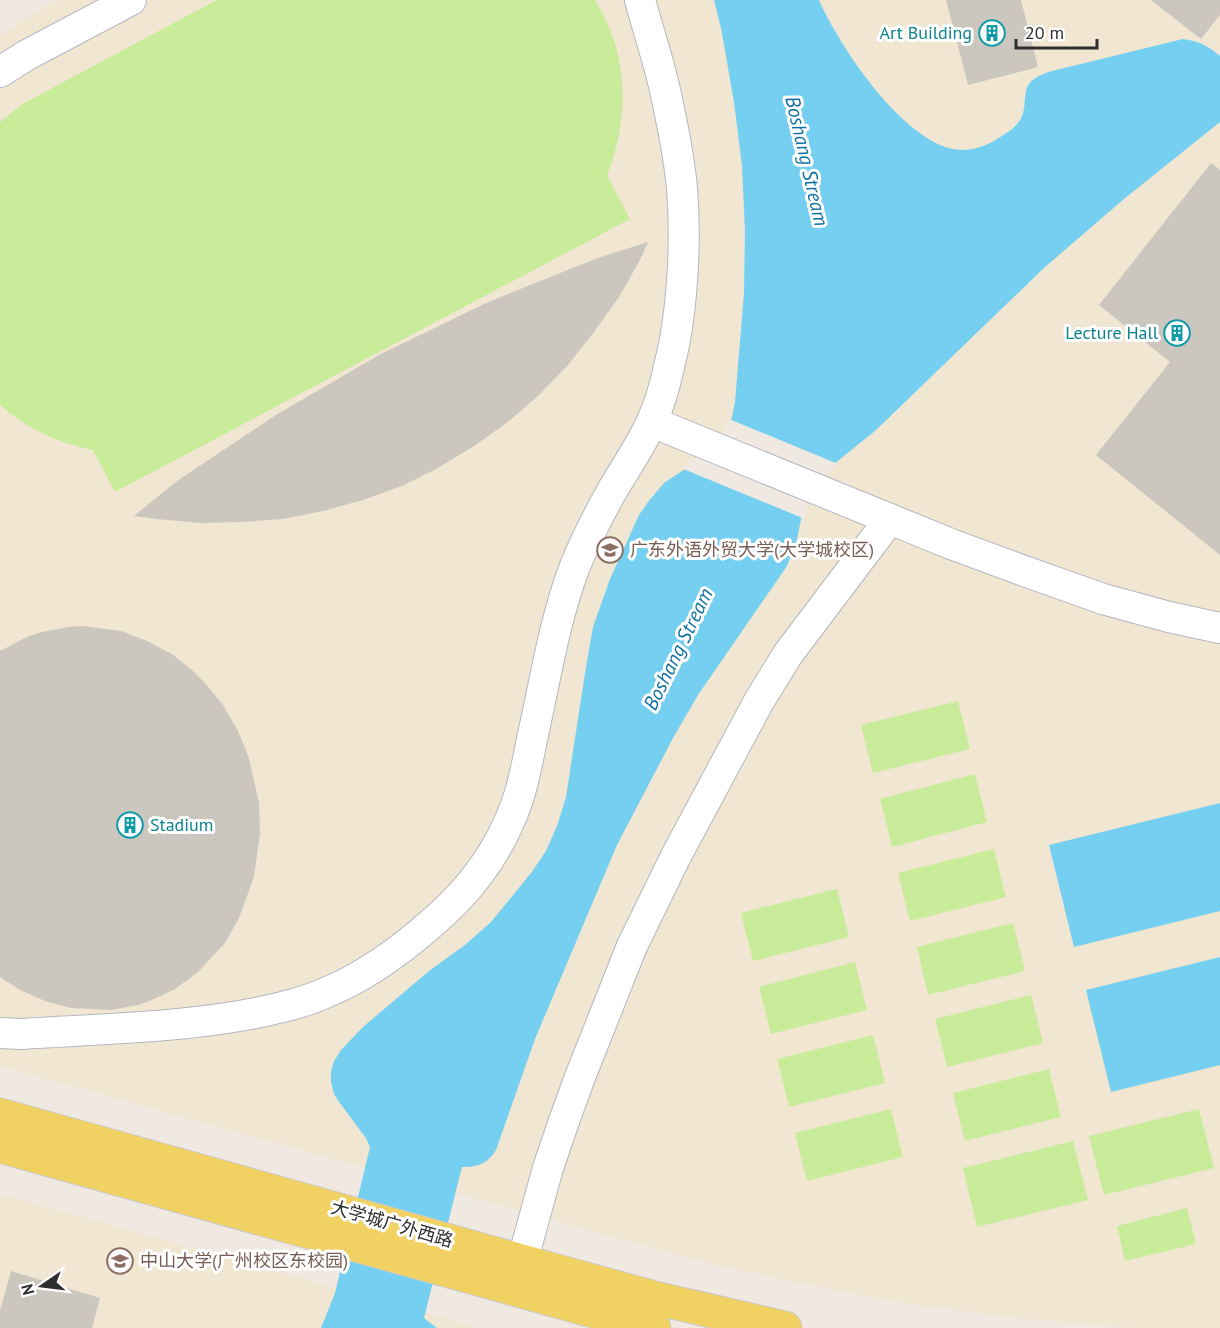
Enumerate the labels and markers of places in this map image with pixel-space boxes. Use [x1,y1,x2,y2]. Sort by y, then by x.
building icon: Art Building [977,18,1007,48]
place label: Art Building [880,21,972,44]
building icon: Lecture Hall [1162,318,1192,348]
place label: Lecture Hall [1065,321,1159,344]
school or university icon: 广东外语外贸大学(大学城校区) [595,535,625,565]
place label: 广东外语外贸大学(大学城校区) [630,538,874,561]
building icon: Stadium [115,810,145,840]
place label: Stadium [150,813,213,836]
school or university icon: 中山大学(广州校区东校园) [105,1246,135,1276]
place label: 中山大学(广州校区东校园) [140,1249,348,1272]

